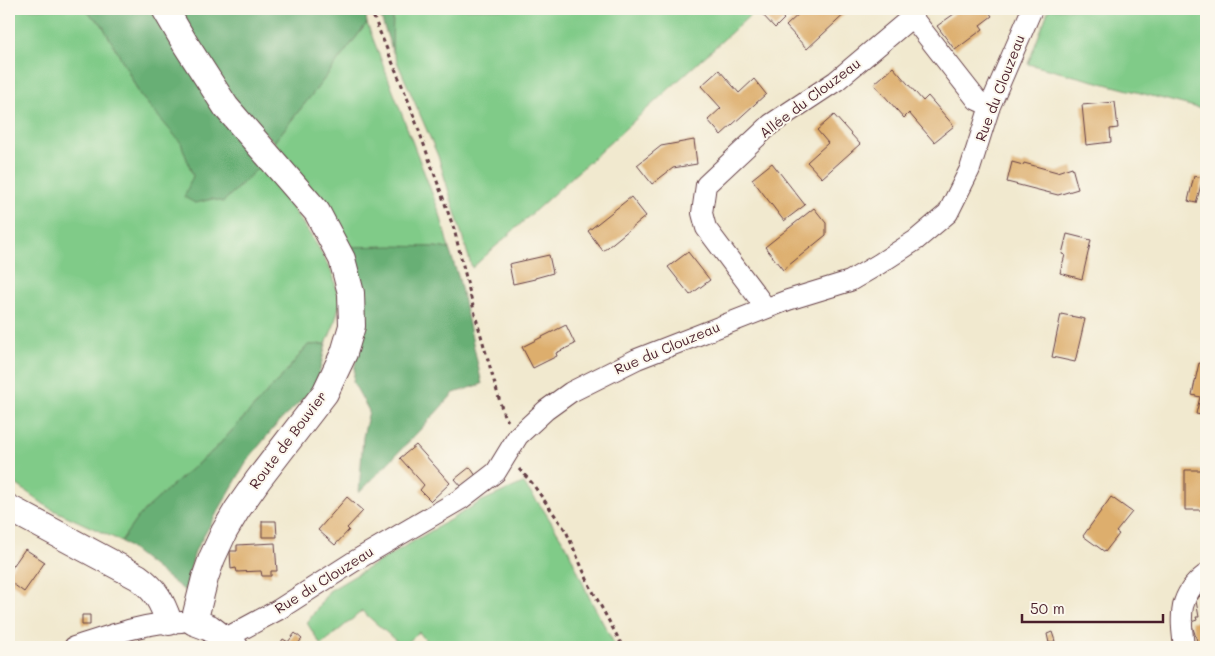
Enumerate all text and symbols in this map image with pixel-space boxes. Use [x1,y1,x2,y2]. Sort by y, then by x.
street label: Rue du Clouzeau [970,32,1029,144]
street label: Allée du Clouzeau [755,53,864,142]
street label: Rue du Clouzeau [611,317,723,378]
street label: Route de Bouvier [244,387,331,493]
street label: Rue du Clouzeau [271,542,377,618]
scale bar [1022,591,1164,623]
text: 50 m [1030,598,1065,618]

